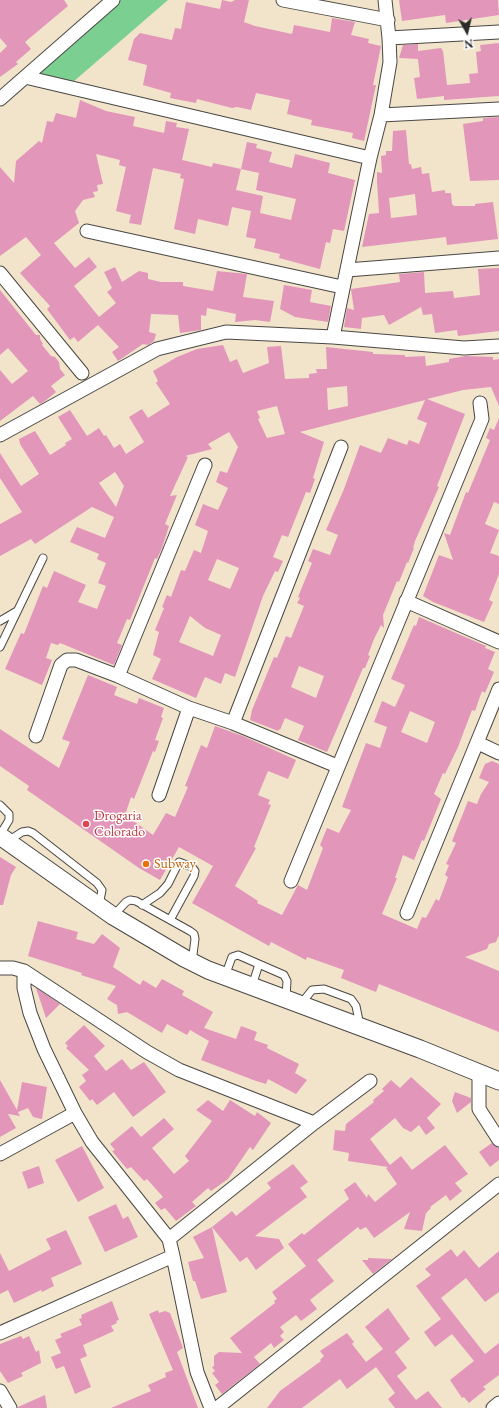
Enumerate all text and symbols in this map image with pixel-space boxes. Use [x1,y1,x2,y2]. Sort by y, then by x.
north arrow [447,12,487,52]
text: N [463,36,474,51]
place label: Drogaria Colorado [94,808,145,840]
marker: Drogaria Colorado [81,819,91,829]
place label: Subway [154,856,196,872]
marker: Subway [141,859,151,869]

